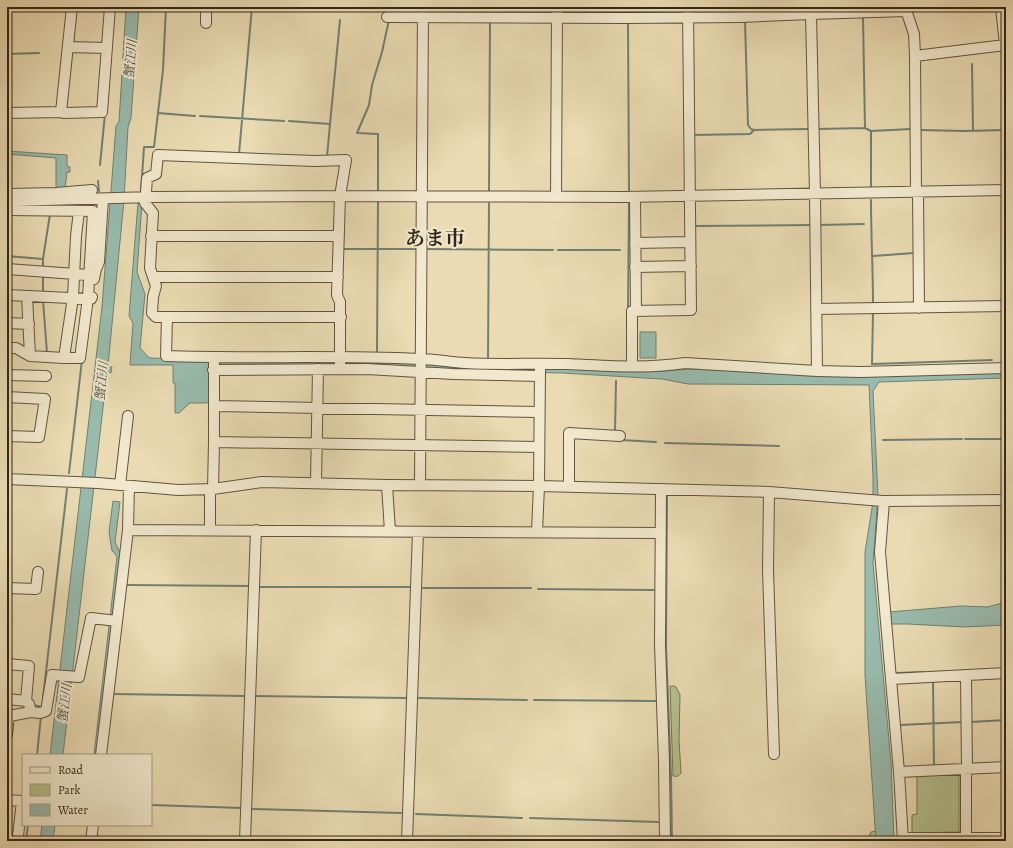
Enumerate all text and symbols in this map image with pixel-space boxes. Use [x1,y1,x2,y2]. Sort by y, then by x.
water label: 蟹江川 [120,37,141,79]
district label: あま市 [405,225,465,252]
water label: 蟹江川 [91,359,112,401]
water label: 蟹江川 [54,681,76,723]
legend [22,754,152,826]
text: Road [58,762,84,778]
text: Park [58,782,81,798]
text: Water [57,802,88,818]

